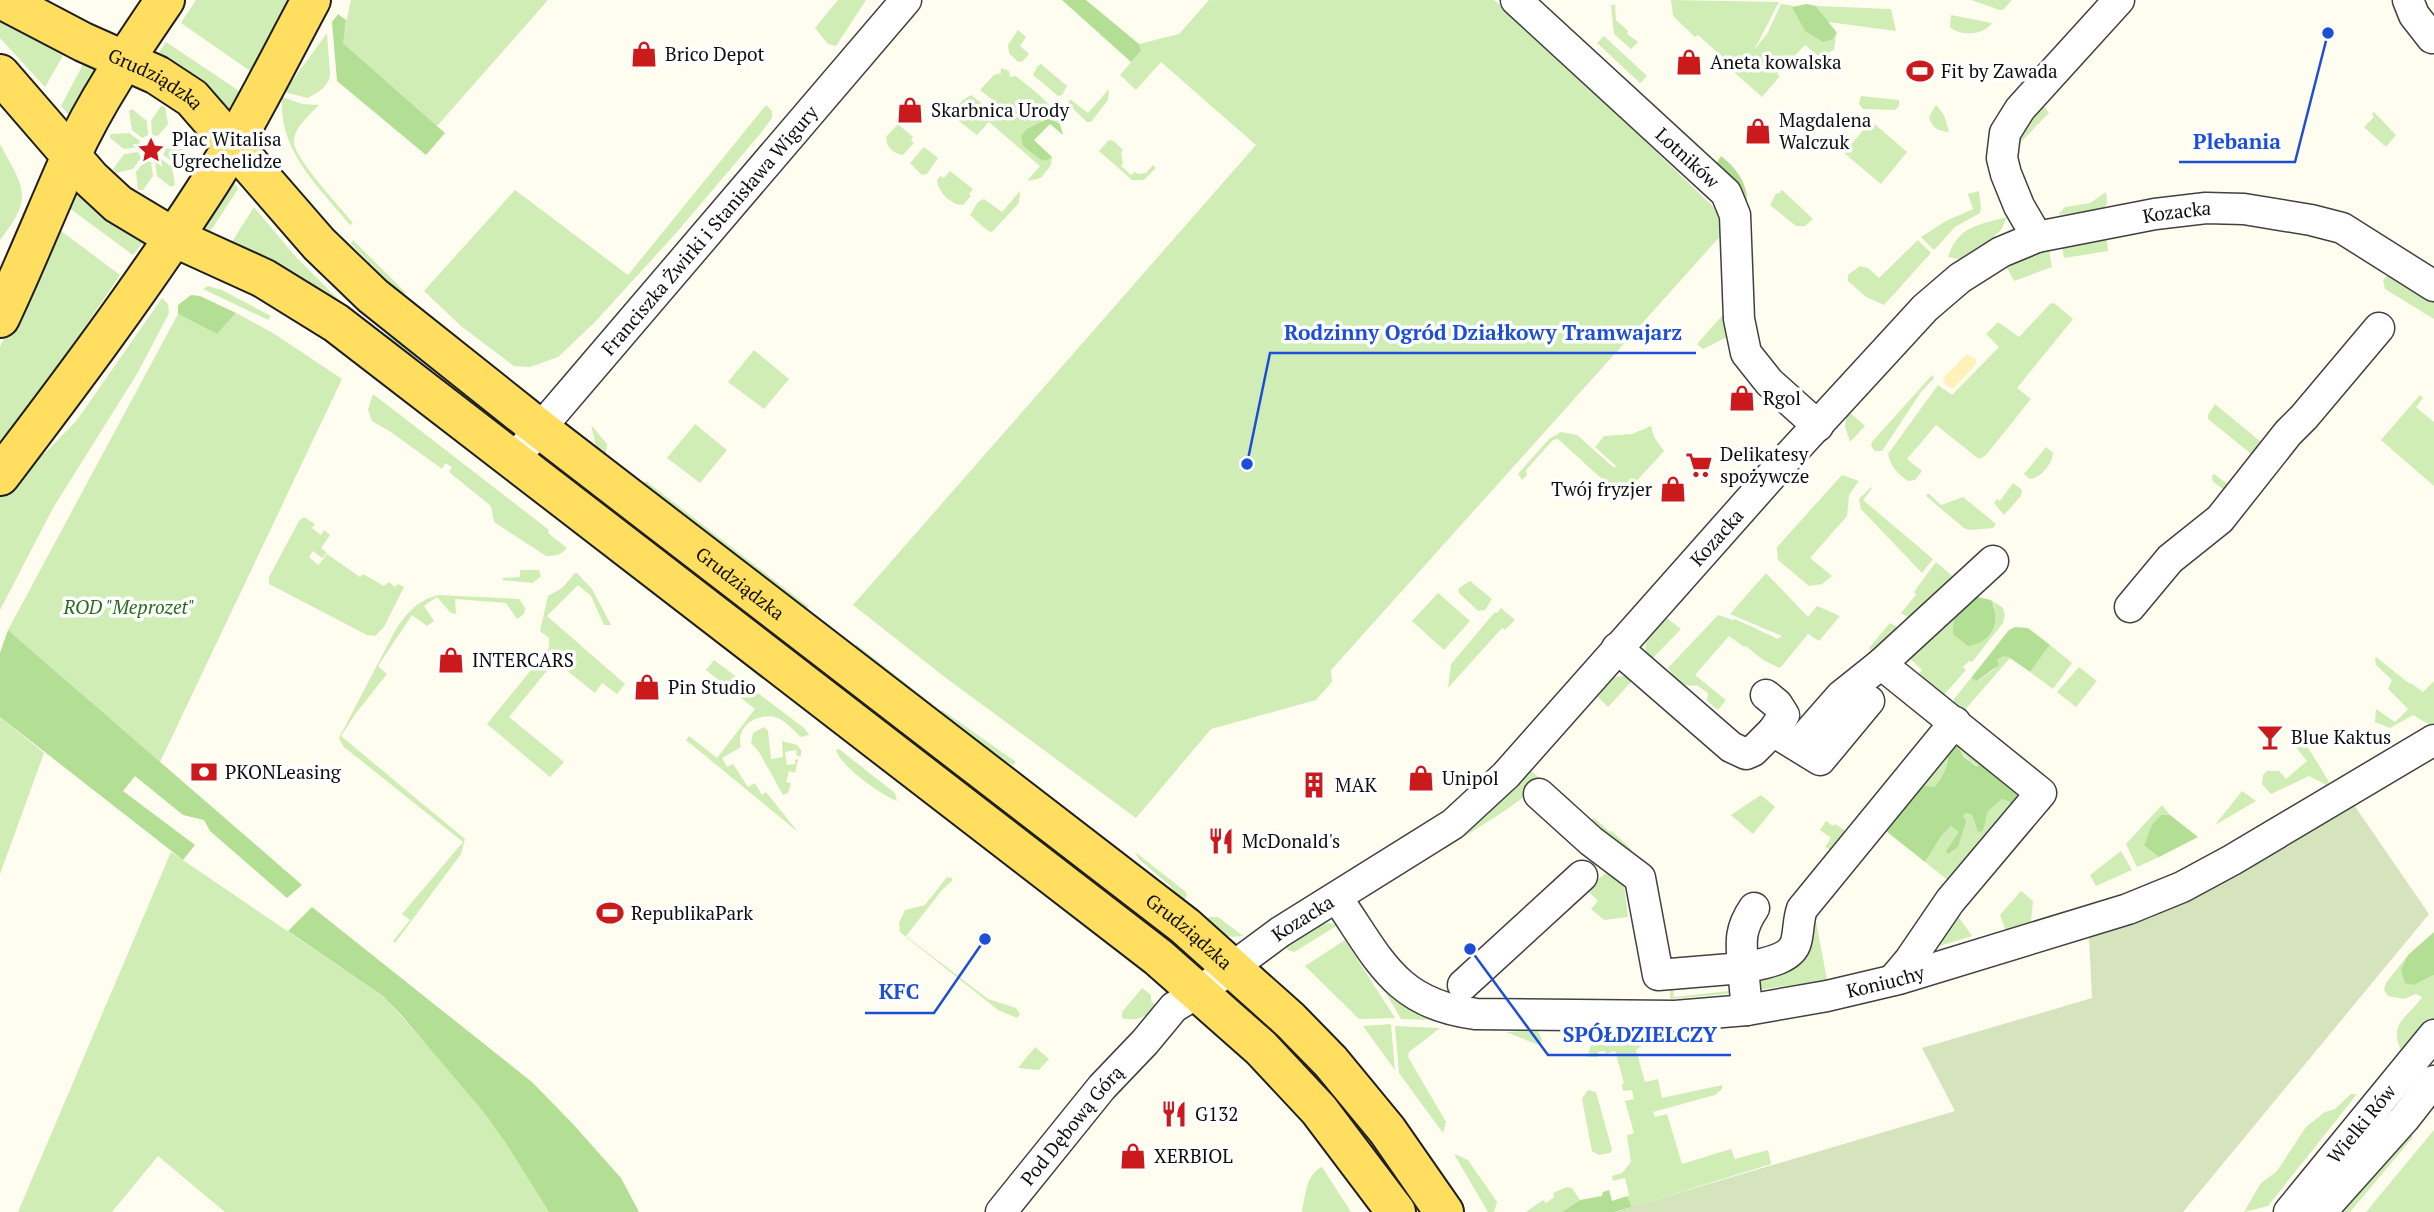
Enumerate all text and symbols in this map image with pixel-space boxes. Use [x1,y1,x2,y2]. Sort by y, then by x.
shop icon: Brico Depot [629,39,659,69]
place label: Brico Depot [665,41,764,66]
street label: Grudziądzka [104,42,210,115]
shop icon: Aneta kowalska [1674,47,1704,77]
place label: Aneta kowalska [1710,49,1842,74]
sports icon: Fit by Zawada [1905,56,1935,86]
place label: Fit by Zawada [1941,58,2058,83]
shop icon: Skarbnica Urody [895,95,925,125]
place label: Skarbnica Urody [931,97,1069,122]
street label: Franciszka Żwirki i Stanisława Wigury [595,99,823,360]
place label: Magdalena Walczuk [1779,107,1872,154]
shop icon: Magdalena Walczuk [1743,116,1773,146]
callout: Plebania [2179,120,2295,162]
street label: Lotników [1651,122,1726,194]
place label: Plac Witalisa Ugrechelidze [172,126,282,173]
text: Plebania [2193,127,2281,155]
place icon: Plac Witalisa Ugrechelidze [136,135,166,165]
street label: Kozacka [2141,195,2212,228]
callout: Rodzinny Ogród Działkowy Tramwajarz [1270,311,1696,353]
text: Rodzinny Ogród Działkowy Tramwajarz [1284,318,1682,346]
shop icon: Rgol [1727,383,1757,413]
place label: Rgol [1763,385,1801,410]
place label: Delikatesy spożywcze [1720,441,1809,488]
supermarket icon: Delikatesy spożywcze [1684,450,1714,480]
shop icon: Twój fryzjer [1658,474,1688,504]
place label: Twój fryzjer [1551,476,1653,501]
street label: Kozacka [1684,503,1749,571]
street label: Grudziądzka [691,541,790,625]
park label: ROD "Meprozet" [63,594,194,619]
shop icon: INTERCARS [436,645,466,675]
place label: INTERCARS [472,647,574,672]
shop icon: Pin Studio [632,672,662,702]
place label: Pin Studio [668,674,756,699]
bar icon: Blue Kaktus [2255,722,2285,752]
place label: Blue Kaktus [2291,724,2391,749]
bank icon: PKONLeasing [189,757,219,787]
place label: PKONLeasing [225,759,342,784]
shop icon: Unipol [1406,763,1436,793]
place label: Unipol [1442,765,1499,790]
building icon: MAK [1299,770,1329,800]
place label: MAK [1335,772,1377,797]
restaurant icon: McDonald's [1206,826,1236,856]
place label: McDonald's [1242,828,1340,853]
street label: Grudziądzka [1141,887,1238,975]
street label: Kozacka [1266,888,1338,946]
sports icon: RepublikaPark [595,898,625,928]
place label: RepublikaPark [631,900,753,925]
street label: Koniuchy [1844,959,1928,1003]
callout: KFC [865,971,934,1013]
text: KFC [879,977,919,1005]
callout: SPÓŁDZIELCZY [1548,1013,1731,1055]
text: SPÓŁDZIELCZY [1563,1020,1717,1048]
street label: Pod Dębową Górą [1015,1059,1129,1190]
street label: Wielki Rów [2321,1078,2401,1168]
restaurant icon: G132 [1159,1099,1189,1129]
place label: G132 [1195,1101,1238,1126]
shop icon: XERBIOL [1118,1141,1148,1171]
place label: XERBIOL [1154,1143,1233,1168]

